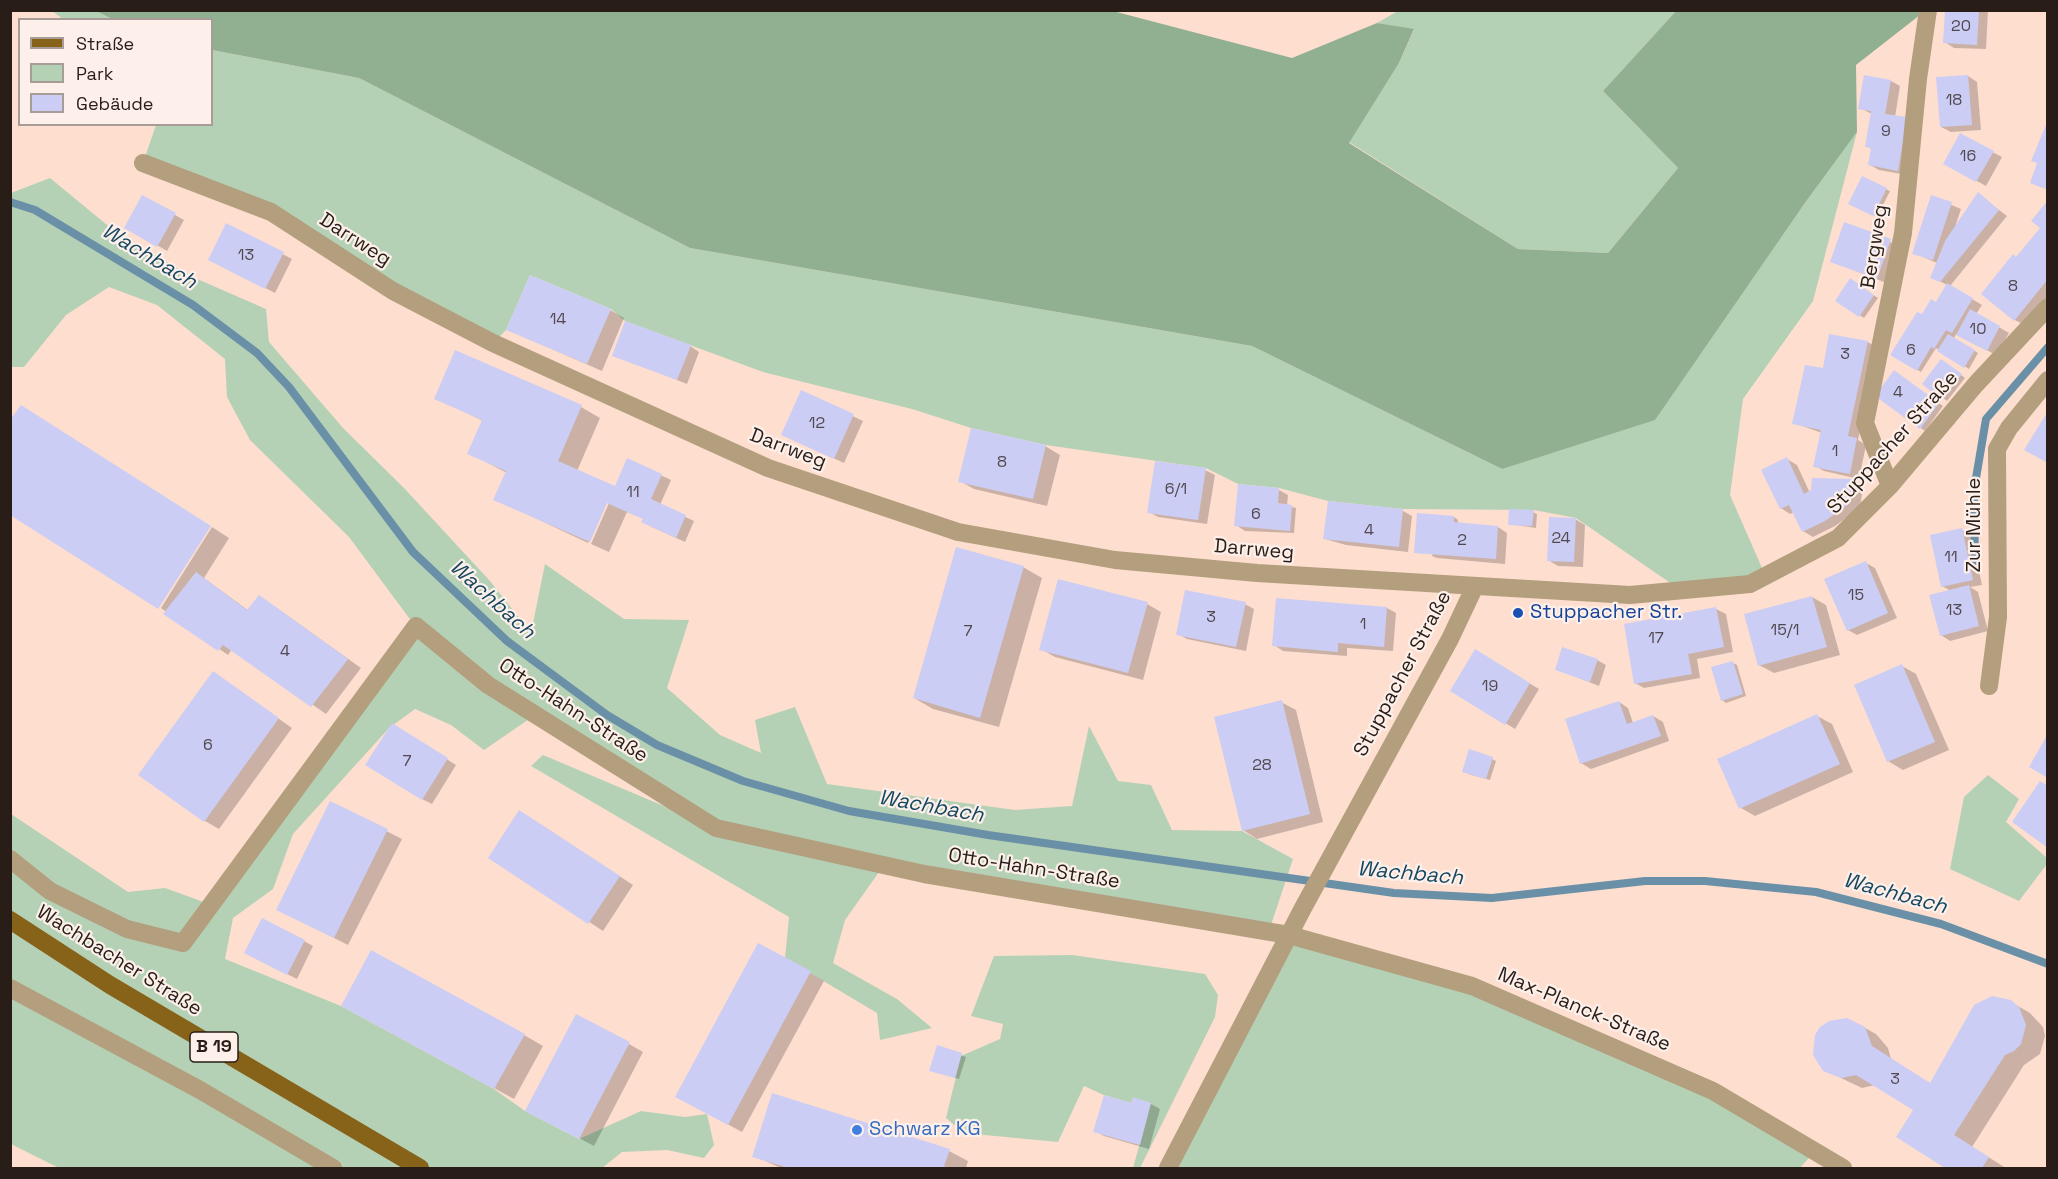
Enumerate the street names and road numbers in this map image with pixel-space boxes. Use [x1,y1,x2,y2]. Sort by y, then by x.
street label: Bergweg [1856,203,1894,291]
street label: Darrweg [315,208,395,272]
street label: Stuppacher Straße [1823,367,1963,519]
street label: Darrweg [746,423,830,475]
street label: Zur Mühle [1963,478,1987,572]
street label: Darrweg [1213,535,1295,565]
street label: Stuppacher Straße [1349,587,1457,761]
street label: Otto-Hahn-Straße [494,654,652,768]
street label: Otto-Hahn-Straße [947,844,1121,894]
street label: Wachbacher Straße [32,900,206,1022]
street label: Max-Planck-Straße [1494,963,1674,1057]
road number: B 19 [190,1032,238,1062]

